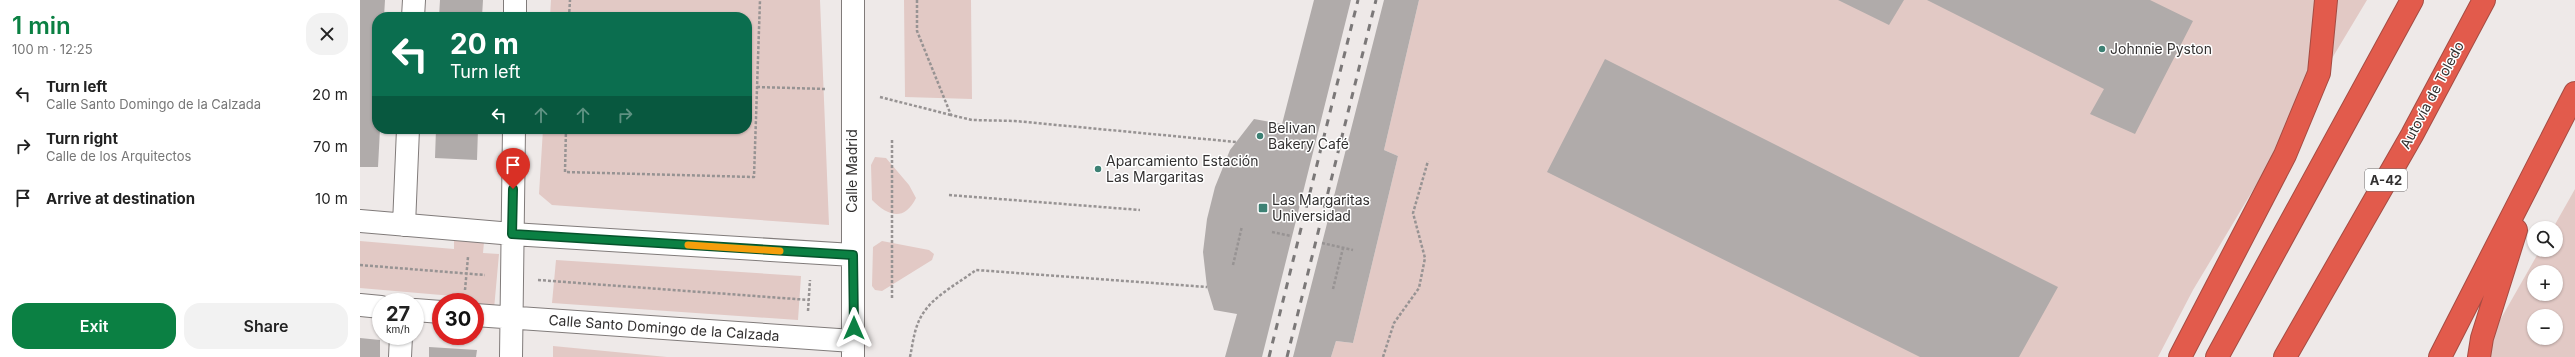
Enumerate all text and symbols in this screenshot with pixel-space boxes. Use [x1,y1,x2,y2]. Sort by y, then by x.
text: 1 min [12,11,71,40]
button: close [306,13,348,55]
text: 20 m [450,27,519,61]
icon: left [384,28,436,80]
street label: Autovía de Toledo [2396,38,2467,151]
place label: Johnnie Pyston [2110,40,2212,57]
text: 100 m · 12:25 [12,41,93,57]
marker: Johnnie Pyston [2097,44,2107,54]
text: Turn left [450,61,520,82]
text: Turn left [46,77,107,96]
icon: left [12,83,34,105]
text: 20 m [312,85,348,104]
text: Calle Santo Domingo de la Calzada [46,96,261,112]
icon: left [488,104,510,126]
icon: ahead [530,104,552,126]
icon: ahead [572,104,594,126]
icon: right [614,104,636,126]
place label: Belivan Bakery Café [1268,119,1349,152]
text: Turn right [46,129,118,148]
street label: Calle Madrid [843,129,860,213]
marker: Belivan Bakery Café [1255,131,1265,141]
icon: right [12,135,34,157]
text: 70 m [313,137,348,156]
text: Calle de los Arquitectos [46,148,191,164]
pin [496,148,530,189]
place label: Aparcamiento Estación Las Margaritas [1106,152,1259,185]
icon: arrive [502,154,524,176]
marker: Aparcamiento Estación Las Margaritas [1093,164,1103,174]
road number: A-42 [2365,169,2407,191]
icon: arrive [12,187,34,209]
text: Arrive at destination [46,189,195,208]
text: 10 m [315,189,348,208]
place label: Las Margaritas Universidad [1272,191,1370,224]
marker: Las Margaritas Universidad [1257,202,1269,214]
map controls [2527,221,2563,345]
button: search [2527,221,2563,257]
button: + [2527,265,2563,301]
speed limit sign: 30 [432,293,484,345]
text: 27 [386,302,410,326]
button: Exit [12,303,176,349]
button: Share [184,303,348,349]
position arrow [833,307,875,349]
button: − [2527,309,2563,345]
street label: Calle Santo Domingo de la Calzada [548,311,780,344]
text: km/h [386,323,410,335]

